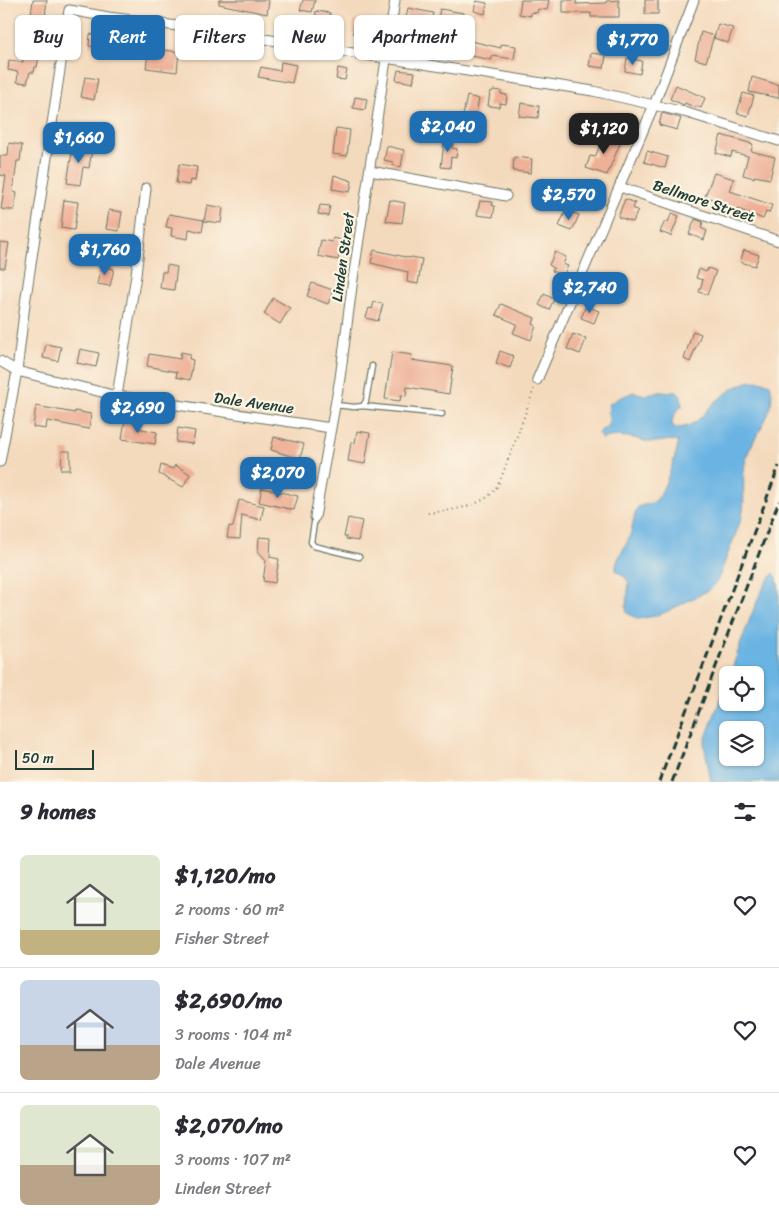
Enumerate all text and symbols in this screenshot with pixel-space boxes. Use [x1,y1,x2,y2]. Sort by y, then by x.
chip: Buy [15,15,81,60]
chip: Rent [91,15,165,60]
chip: Filters [175,15,264,60]
chip: New [274,15,344,60]
chip: Apartment [354,15,475,60]
pin: $1,770 [592,23,674,66]
text: $1,770 [608,25,658,54]
pin: $2,040 [407,110,489,153]
text: $2,040 [421,112,475,141]
pin: $1,120 [563,112,645,155]
text: $1,120 [580,114,628,143]
pin: $1,660 [38,121,120,164]
text: $1,660 [54,123,104,152]
street label: Bellmore Street [649,172,759,230]
pin: $2,570 [528,178,610,221]
text: $2,570 [542,180,596,209]
street label: Linden Street [324,210,362,303]
pin: $1,760 [64,234,146,276]
text: $1,760 [80,235,130,264]
pin: $2,740 [549,272,631,314]
text: $2,740 [563,273,617,302]
street label: Dale Avenue [212,385,296,422]
pin: $2,690 [97,392,179,434]
text: $2,690 [111,393,165,422]
pin: $2,070 [237,456,319,499]
text: $2,070 [251,458,305,487]
map controls [719,666,764,766]
button: locate [719,666,764,711]
button: layers [719,721,764,766]
text: 50 m [22,746,54,771]
scale bar [15,747,94,770]
text: 9 homes [20,793,96,831]
icon: filters [731,798,759,826]
text: $1,120/mo [175,857,275,895]
icon: home [60,875,120,935]
icon: heart [731,891,759,919]
text: 2 rooms · 60 m² [175,895,285,924]
text: Fisher Street [175,924,269,953]
text: $2,690/mo [175,982,282,1020]
icon: home [60,1000,120,1060]
icon: heart [731,1016,759,1044]
text: 3 rooms · 104 m² [175,1020,292,1049]
text: Dale Avenue [175,1049,261,1078]
text: $2,070/mo [175,1107,283,1145]
icon: home [60,1125,120,1185]
icon: heart [731,1141,759,1169]
text: 3 rooms · 107 m² [175,1145,291,1174]
text: Linden Street [175,1174,271,1203]

